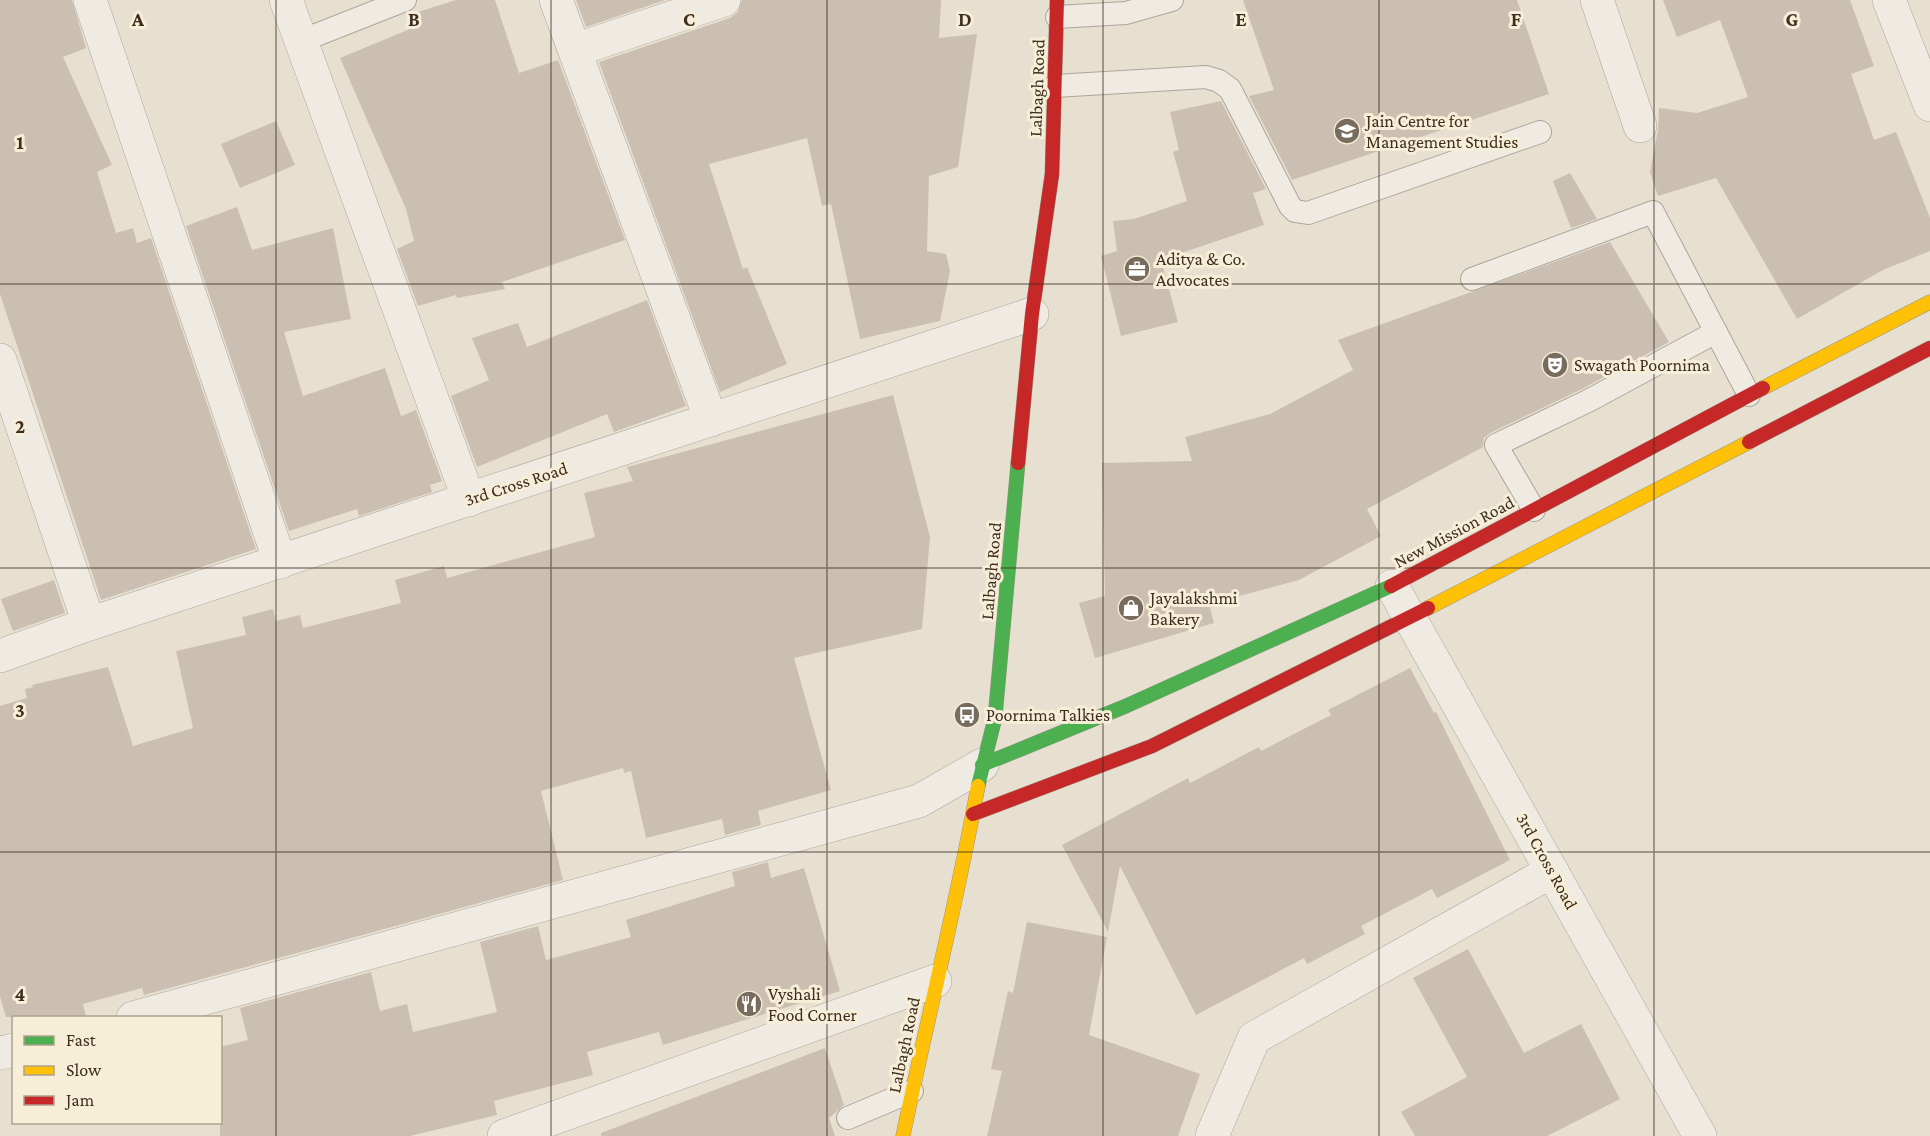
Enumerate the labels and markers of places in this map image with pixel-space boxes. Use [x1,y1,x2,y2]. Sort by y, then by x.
place label: Jain Centre for Management Studies [1364,111,1518,152]
school or university icon: Jain Centre for Management Studies [1332,116,1362,146]
place label: Aditya & Co. Advocates [1156,249,1245,290]
office icon: Aditya & Co. Advocates [1122,254,1152,284]
theatre icon: Swagath Poornima [1540,350,1570,380]
place label: Swagath Poornima [1574,355,1710,375]
place label: Jayalakshmi Bakery [1148,588,1238,629]
shop icon: Jayalakshmi Bakery [1116,593,1146,623]
bus stop icon: Poornima Talkies [952,700,982,730]
place label: Poornima Talkies [986,705,1110,725]
place label: Vyshali Food Corner [768,984,858,1025]
restaurant icon: Vyshali Food Corner [734,989,764,1019]

